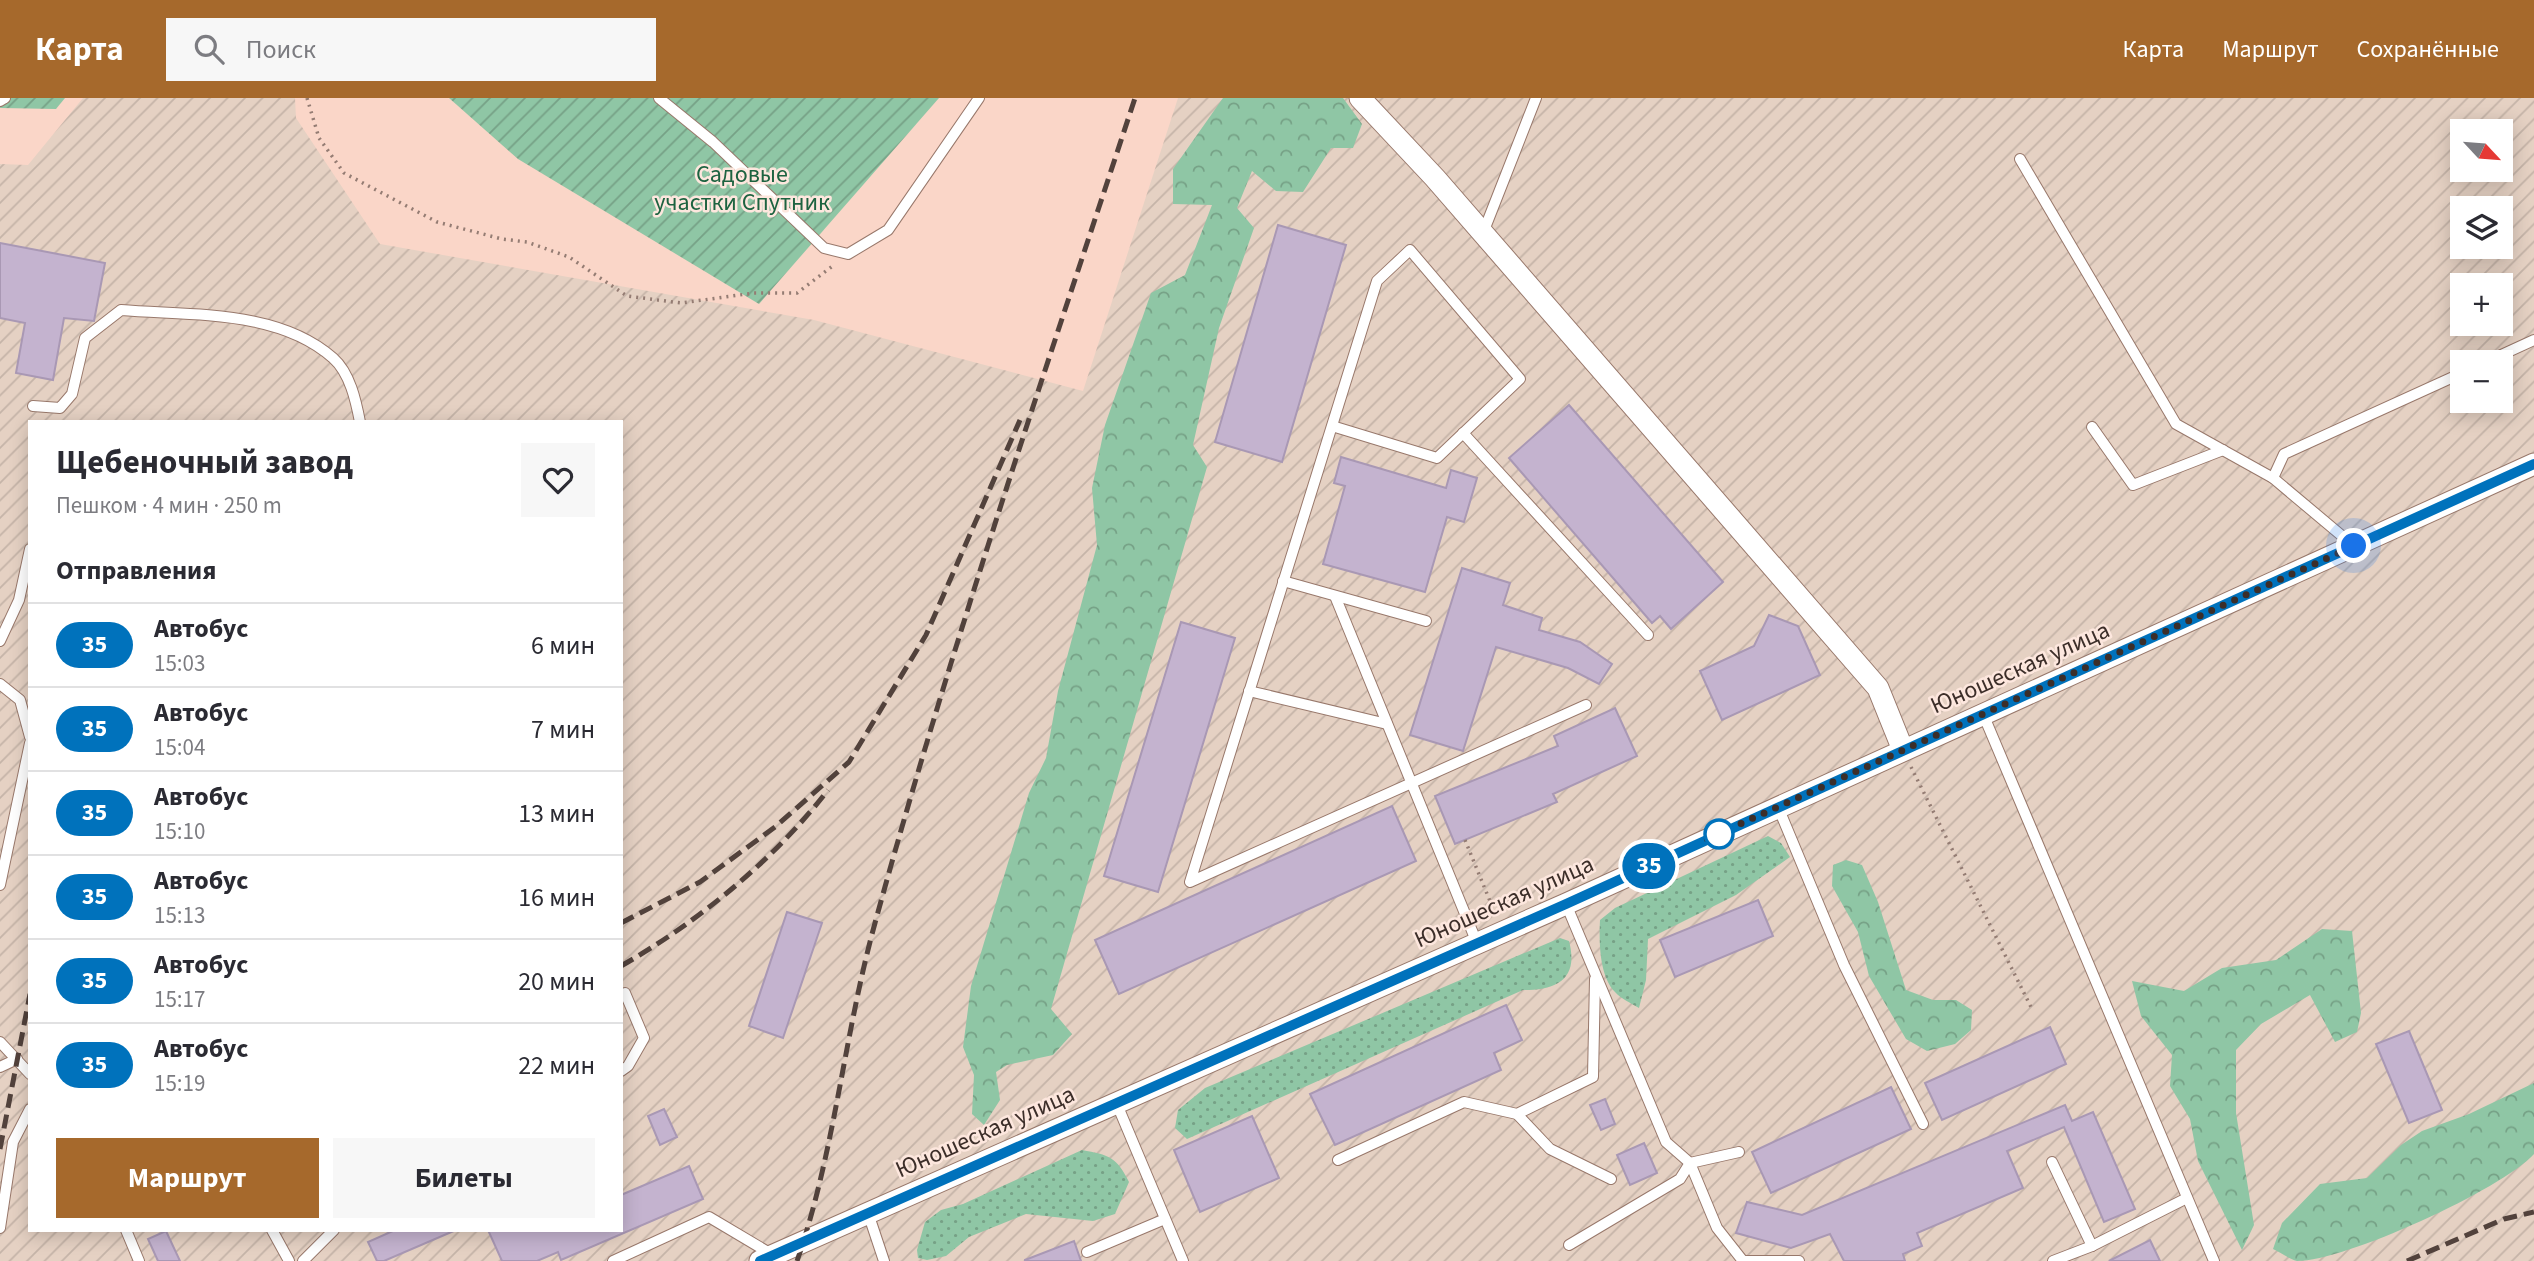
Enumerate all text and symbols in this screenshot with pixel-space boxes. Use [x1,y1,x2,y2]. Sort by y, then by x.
search box [166,18,656,81]
text: Карта [35,26,124,73]
icon: search [190,30,228,68]
text: Поиск [246,31,316,68]
text: Карта [2123,32,2184,67]
text: Маршрут [2222,32,2318,67]
text: Сохранённые [2356,32,2499,67]
north arrow [2450,119,2513,182]
map controls [2450,119,2513,413]
park label: Садовые участки Спутник [654,157,830,220]
button: layers [2450,196,2513,259]
button: + [2450,273,2513,336]
button: − [2450,350,2513,413]
text: Щебеночный завод [56,439,353,486]
button: heart [521,443,595,517]
text: Пешком · 4 мин · 250 m [56,489,282,522]
your location [2336,528,2371,563]
text: Отправления [56,552,216,589]
text: Автобус [154,610,248,647]
street label: Юношеская улица [1925,613,2115,723]
text: 35 [82,627,107,662]
text: 6 мин [531,627,595,664]
text: 15:03 [154,647,205,680]
text: Автобус [154,694,248,731]
text: 35 [82,711,107,746]
text: 7 мин [531,711,595,748]
text: 15:04 [154,731,205,764]
text: Автобус [154,778,248,815]
text: 35 [82,795,107,830]
text: 13 мин [518,795,595,832]
text: 15:10 [154,815,205,848]
unlabelled marker [1704,819,1734,849]
line badge: 35 [1618,843,1680,889]
street label: Юношеская улица [1409,847,1599,957]
text: 35 [1636,848,1662,883]
text: Автобус [154,862,248,899]
text: 35 [82,879,107,914]
text: 16 мин [518,879,595,916]
text: 15:13 [154,899,205,932]
text: Автобус [154,946,248,983]
text: 35 [82,963,107,998]
text: 20 мин [518,963,595,1000]
text: 15:17 [154,983,205,1016]
text: Автобус [154,1030,248,1067]
text: 35 [82,1047,107,1082]
text: 22 мин [518,1047,595,1084]
text: 15:19 [154,1067,205,1100]
street label: Юношеская улица [890,1077,1080,1187]
button: Маршрут [56,1138,319,1218]
button: Билеты [333,1138,595,1218]

